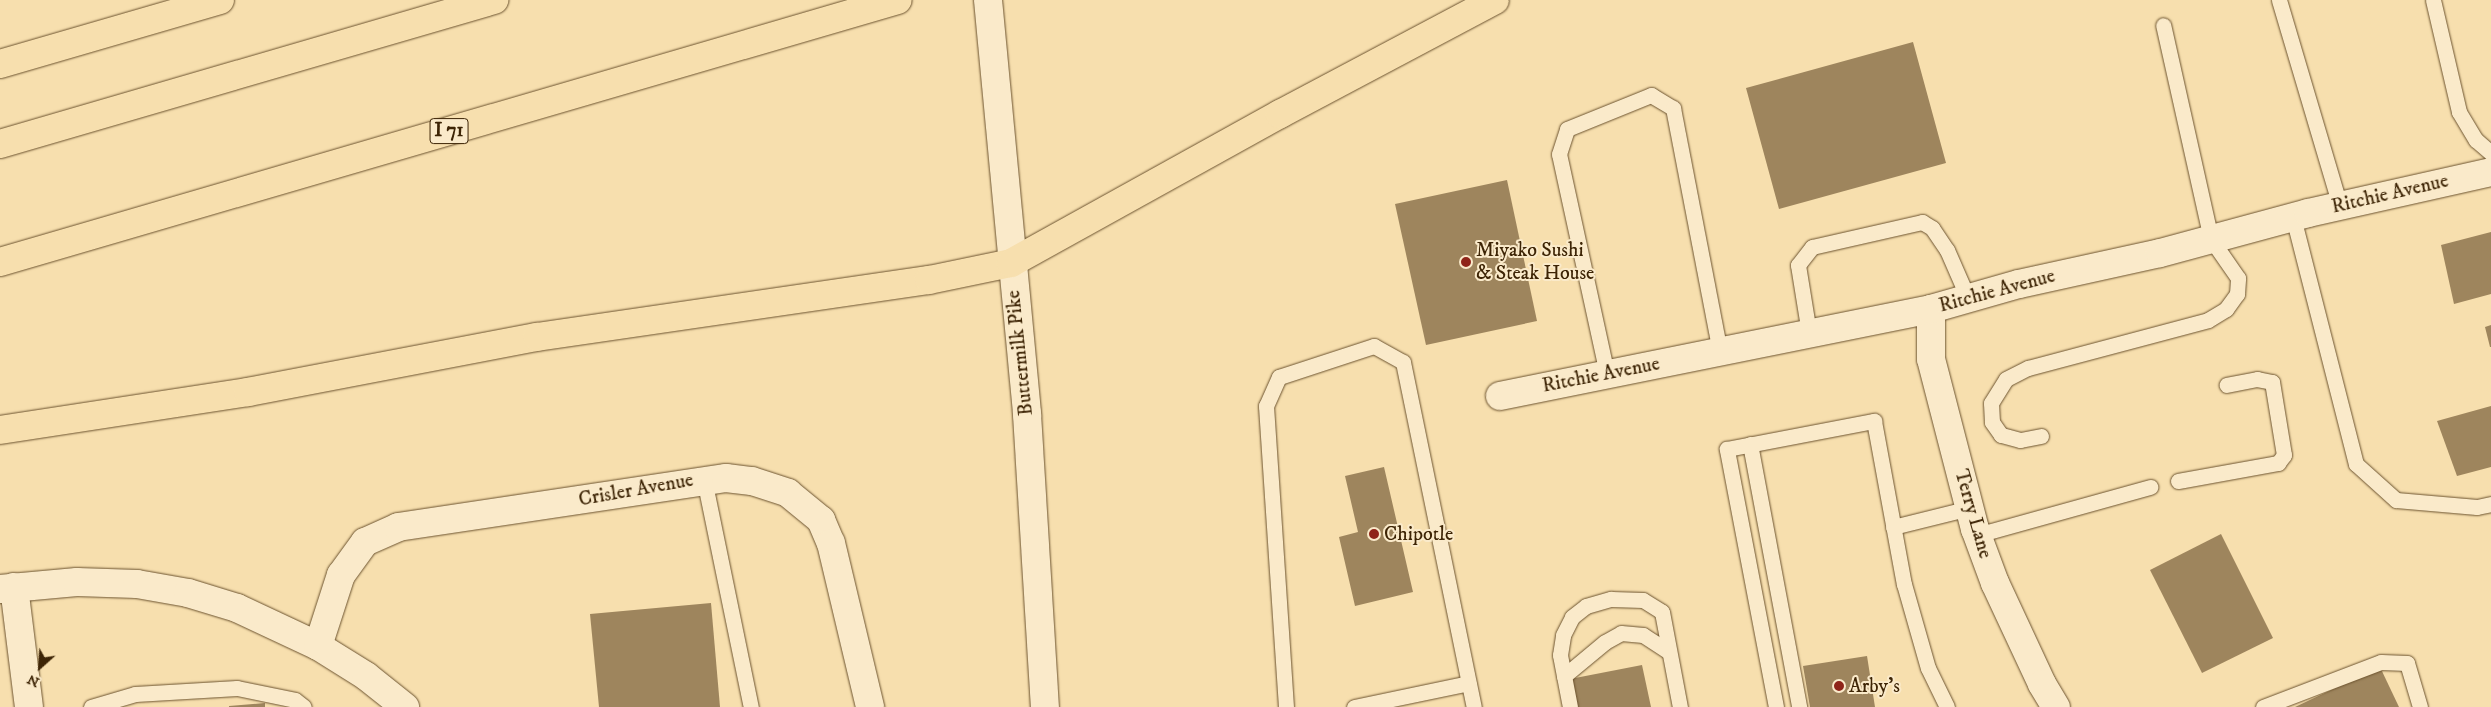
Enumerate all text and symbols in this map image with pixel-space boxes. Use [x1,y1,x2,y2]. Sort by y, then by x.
road number: I 71 [429,114,469,148]
street label: Ritchie Avenue [2329,169,2451,219]
place label: Miyako Sushi & Steak House [1476,238,1594,285]
marker: Miyako Sushi & Steak House [1460,256,1472,268]
street label: Ritchie Avenue [1936,264,2058,318]
street label: Buttermilk Pike [1001,289,1039,417]
street label: Ritchie Avenue [1540,352,1662,398]
street label: Terry Lane [1949,467,1997,561]
street label: Crisler Avenue [577,468,695,512]
place label: Chipotle [1384,522,1453,546]
marker: Chipotle [1368,528,1380,540]
north arrow [15,642,65,692]
text: N [24,670,43,691]
place label: Arby's [1849,674,1900,698]
marker: Arby's [1833,680,1845,692]

